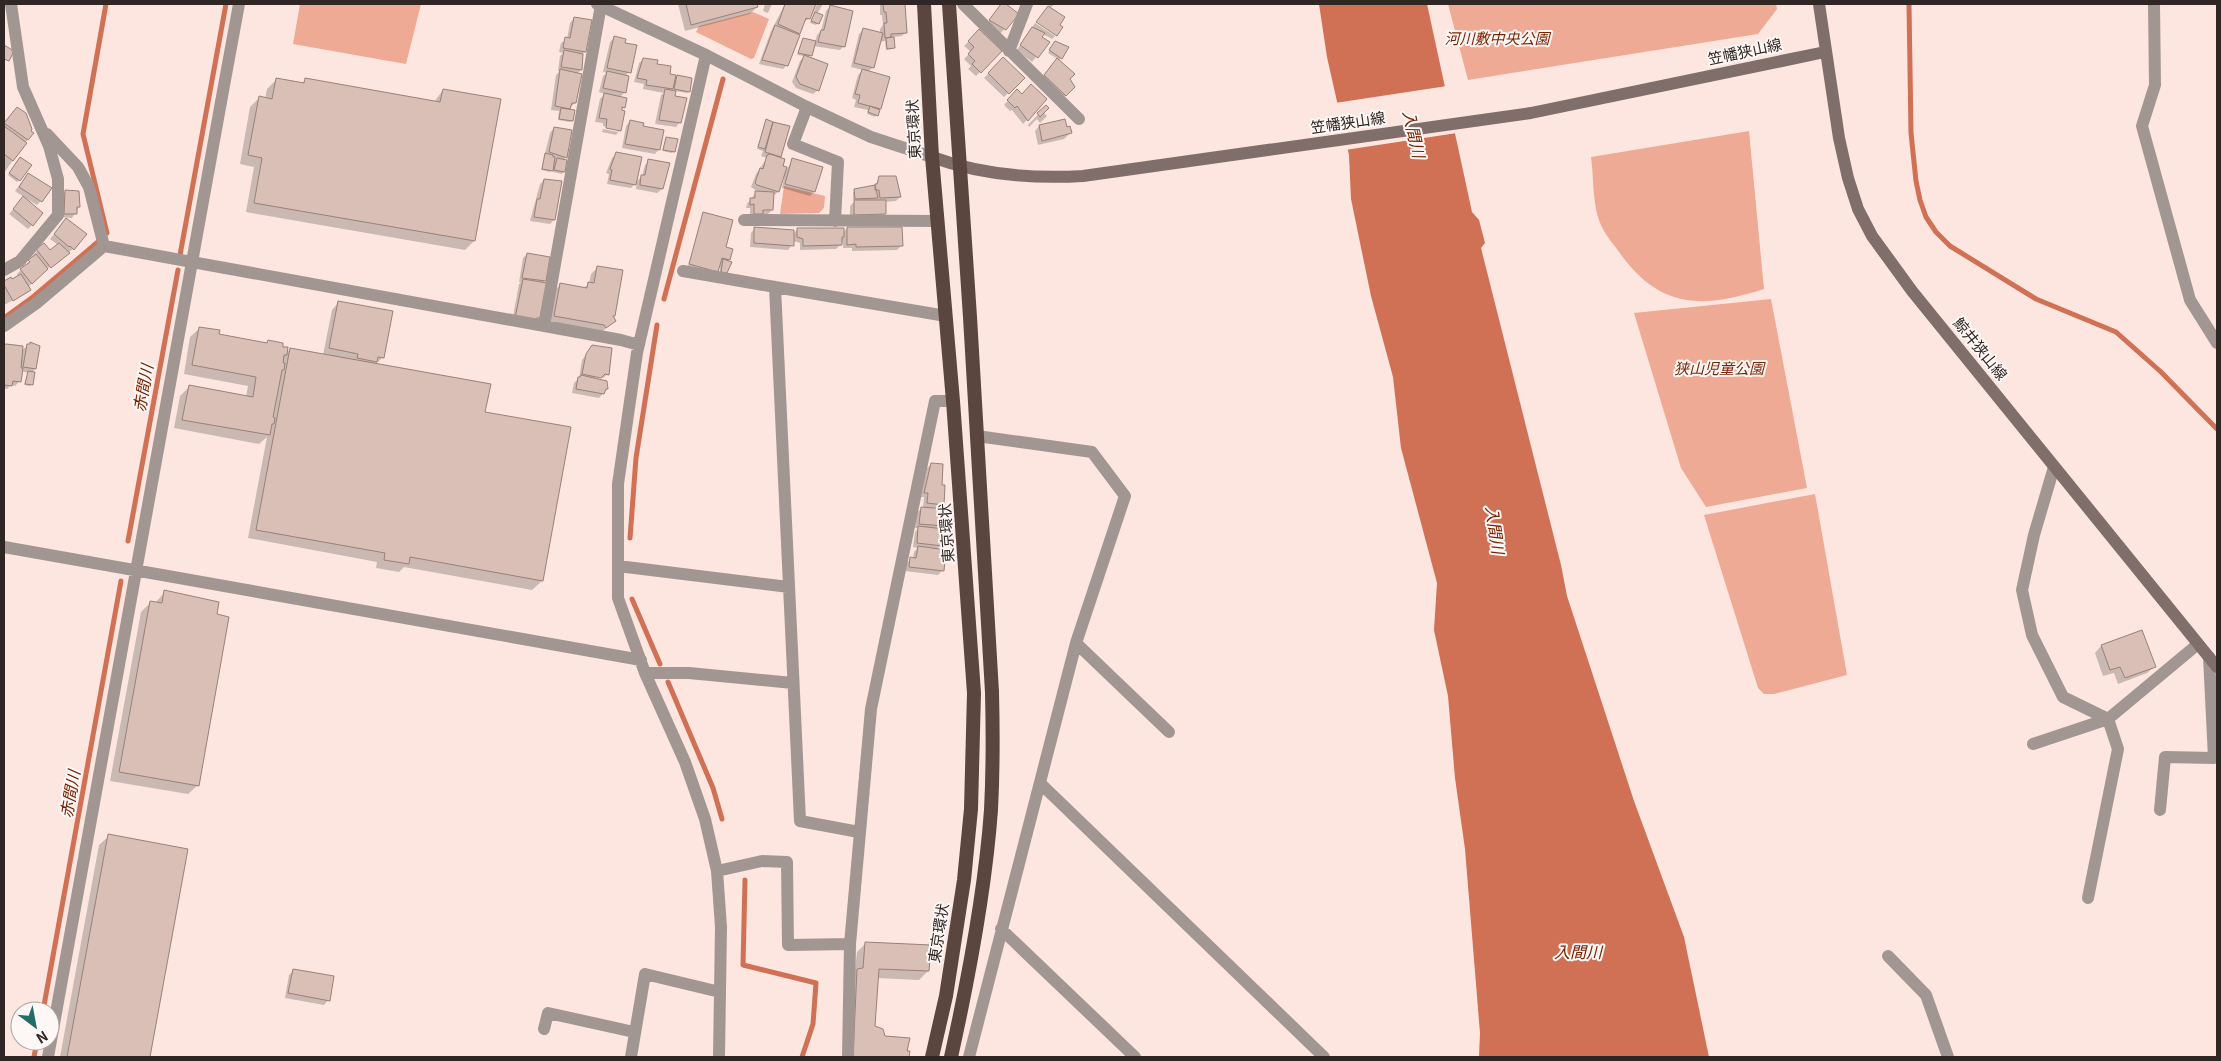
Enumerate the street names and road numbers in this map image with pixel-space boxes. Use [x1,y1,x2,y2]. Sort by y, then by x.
street label: 笠幡狭山線 [1706,32,1784,69]
street label: 東京環状 [900,99,925,160]
street label: 笠幡狭山線 [1309,106,1386,137]
street label: 鯨井狭山線 [1949,312,2013,384]
street label: 東京環状 [933,502,958,564]
street label: 東京環状 [922,901,953,964]

